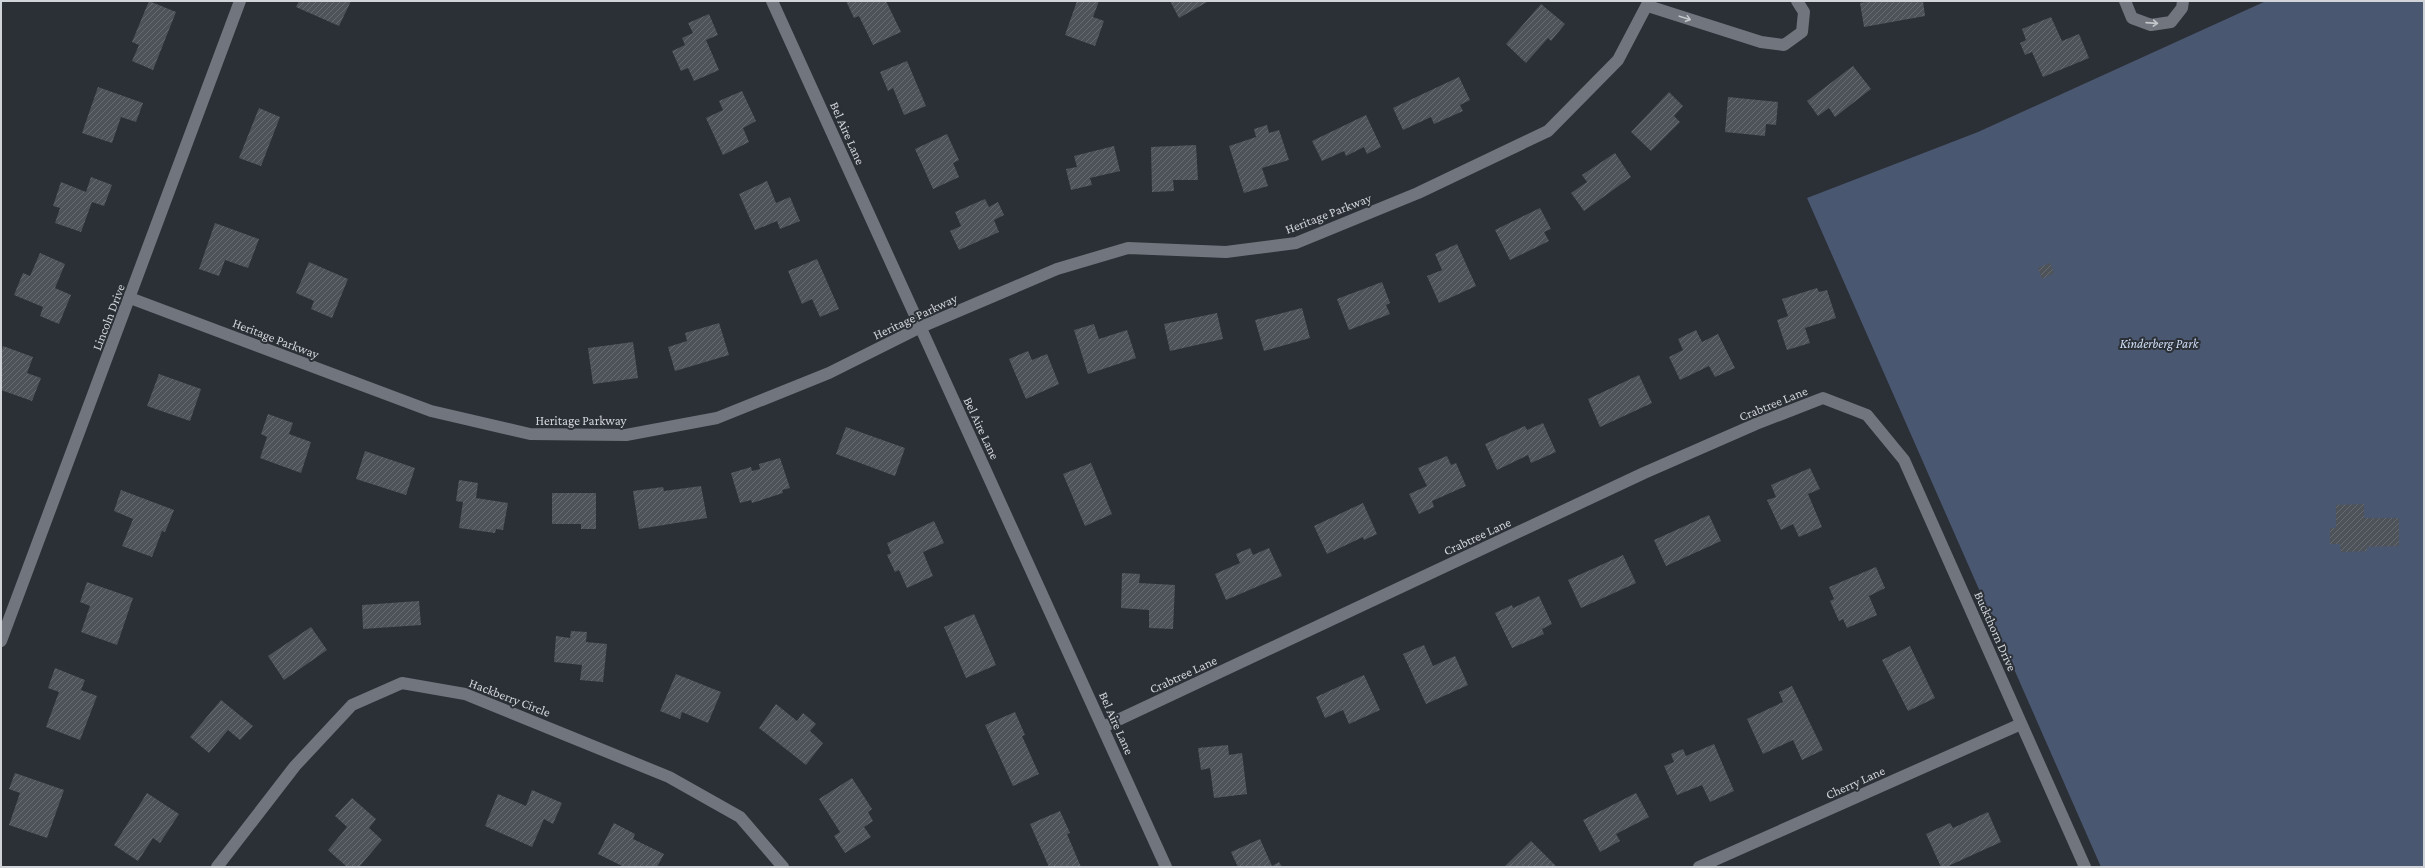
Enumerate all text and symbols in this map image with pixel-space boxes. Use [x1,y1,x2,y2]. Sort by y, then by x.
one-way arrow [1678,15,1691,22]
one-way arrow [2145,20,2158,27]
street label: Bel Aire Lane [827,99,868,167]
street label: Heritage Parkway [1283,190,1374,237]
street label: Lincoln Drive [89,282,128,352]
street label: Heritage Parkway [871,290,961,343]
street label: Heritage Parkway [231,315,322,362]
park label: Kinderberg Park [2120,336,2200,351]
street label: Crabtree Lane [1737,383,1810,424]
street label: Bel Aire Lane [961,395,1003,462]
street label: Heritage Parkway [535,413,628,428]
street label: Crabtree Lane [1441,514,1513,559]
street label: Buckthorn Drive [1971,589,2020,674]
street label: Crabtree Lane [1147,652,1219,697]
street label: Hackberry Circle [467,675,553,720]
street label: Bel Aire Lane [1096,689,1137,757]
street label: Cherry Lane [1823,763,1887,802]

